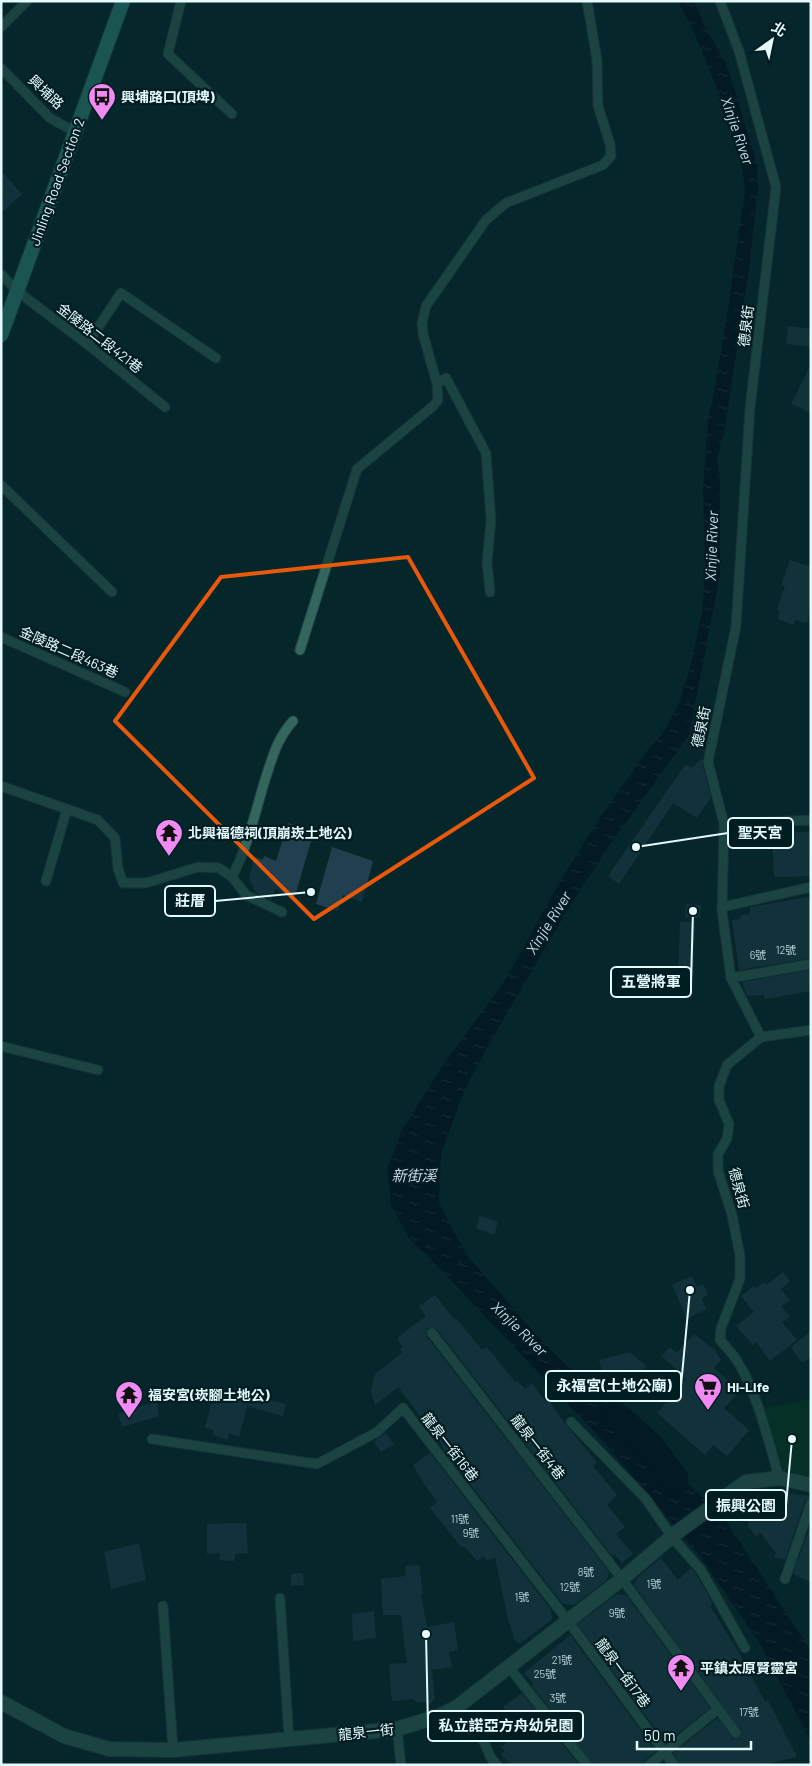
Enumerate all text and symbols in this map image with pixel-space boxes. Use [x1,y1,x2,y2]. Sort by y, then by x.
north arrow [747,15,797,65]
text: 北 [769,18,790,40]
street label: 興埔路 [25,71,67,112]
bus stop icon: 興埔路口(頂埤) [87,82,117,121]
place label: 興埔路口(頂埤) [121,88,215,105]
water label: Xinjie River [718,94,758,168]
street label: Jinling Road Section 2 [26,116,88,248]
street label: 金陵路二段421巷 [54,299,146,376]
street label: 德泉街 [735,304,756,348]
water label: Xinjie River [701,510,721,581]
street label: 金陵路二段463巷 [17,622,121,681]
street label: 德泉街 [688,705,713,749]
temple icon: 北興福德祠(頂崩崁土地公) [154,818,184,857]
callout: 聖天宮 [728,818,793,848]
text: 聖天宮 [737,823,783,841]
place label: 北興福德祠(頂崩崁土地公) [188,824,352,841]
callout: 莊厝 [165,886,215,916]
water label: Xinjie River [522,887,575,957]
text: 莊厝 [175,891,205,909]
house number: 12號 [776,943,796,956]
house number: 6號 [750,948,766,961]
callout: 五營將軍 [611,967,691,997]
text: 五營將軍 [621,972,681,990]
street label: 德泉街 [726,1165,753,1210]
water label: 新街溪 [391,1166,438,1184]
water label: Xinjie River [488,1297,552,1360]
callout: 永福宮(土地公廟) [546,1371,681,1401]
supermarket icon: Hi-Life [693,1372,723,1411]
text: 永福宮(土地公廟) [556,1376,672,1394]
place label: Hi-Life [727,1378,770,1395]
temple icon: 福安宮(崁腳土地公) [114,1380,144,1419]
place label: 福安宮(崁腳土地公) [148,1386,270,1403]
street label: 龍泉一街16巷 [418,1409,482,1484]
street label: 龍泉一街4巷 [508,1411,569,1483]
callout: 振興公園 [706,1490,786,1520]
text: 振興公園 [716,1496,776,1514]
house number: 11號 [451,1512,469,1525]
house number: 9號 [463,1526,479,1539]
house number: 8號 [578,1565,594,1578]
house number: 1號 [647,1577,661,1590]
house number: 12號 [560,1580,580,1593]
house number: 1號 [515,1590,529,1603]
house number: 9號 [609,1606,625,1619]
street label: 龍泉一街17巷 [593,1635,654,1711]
house number: 21號 [552,1653,572,1666]
temple icon: 平鎮太原賢靈宮 [666,1653,696,1692]
place label: 平鎮太原賢靈宮 [700,1659,798,1676]
house number: 25號 [534,1667,556,1680]
house number: 3號 [550,1691,566,1704]
house number: 17號 [739,1705,759,1718]
callout: 私立諾亞方舟幼兒園 [428,1711,583,1741]
text: 私立諾亞方舟幼兒園 [438,1716,574,1734]
scale bar [637,1718,751,1750]
street label: 龍泉一街 [337,1720,395,1743]
text: 50 m [644,1726,676,1744]

